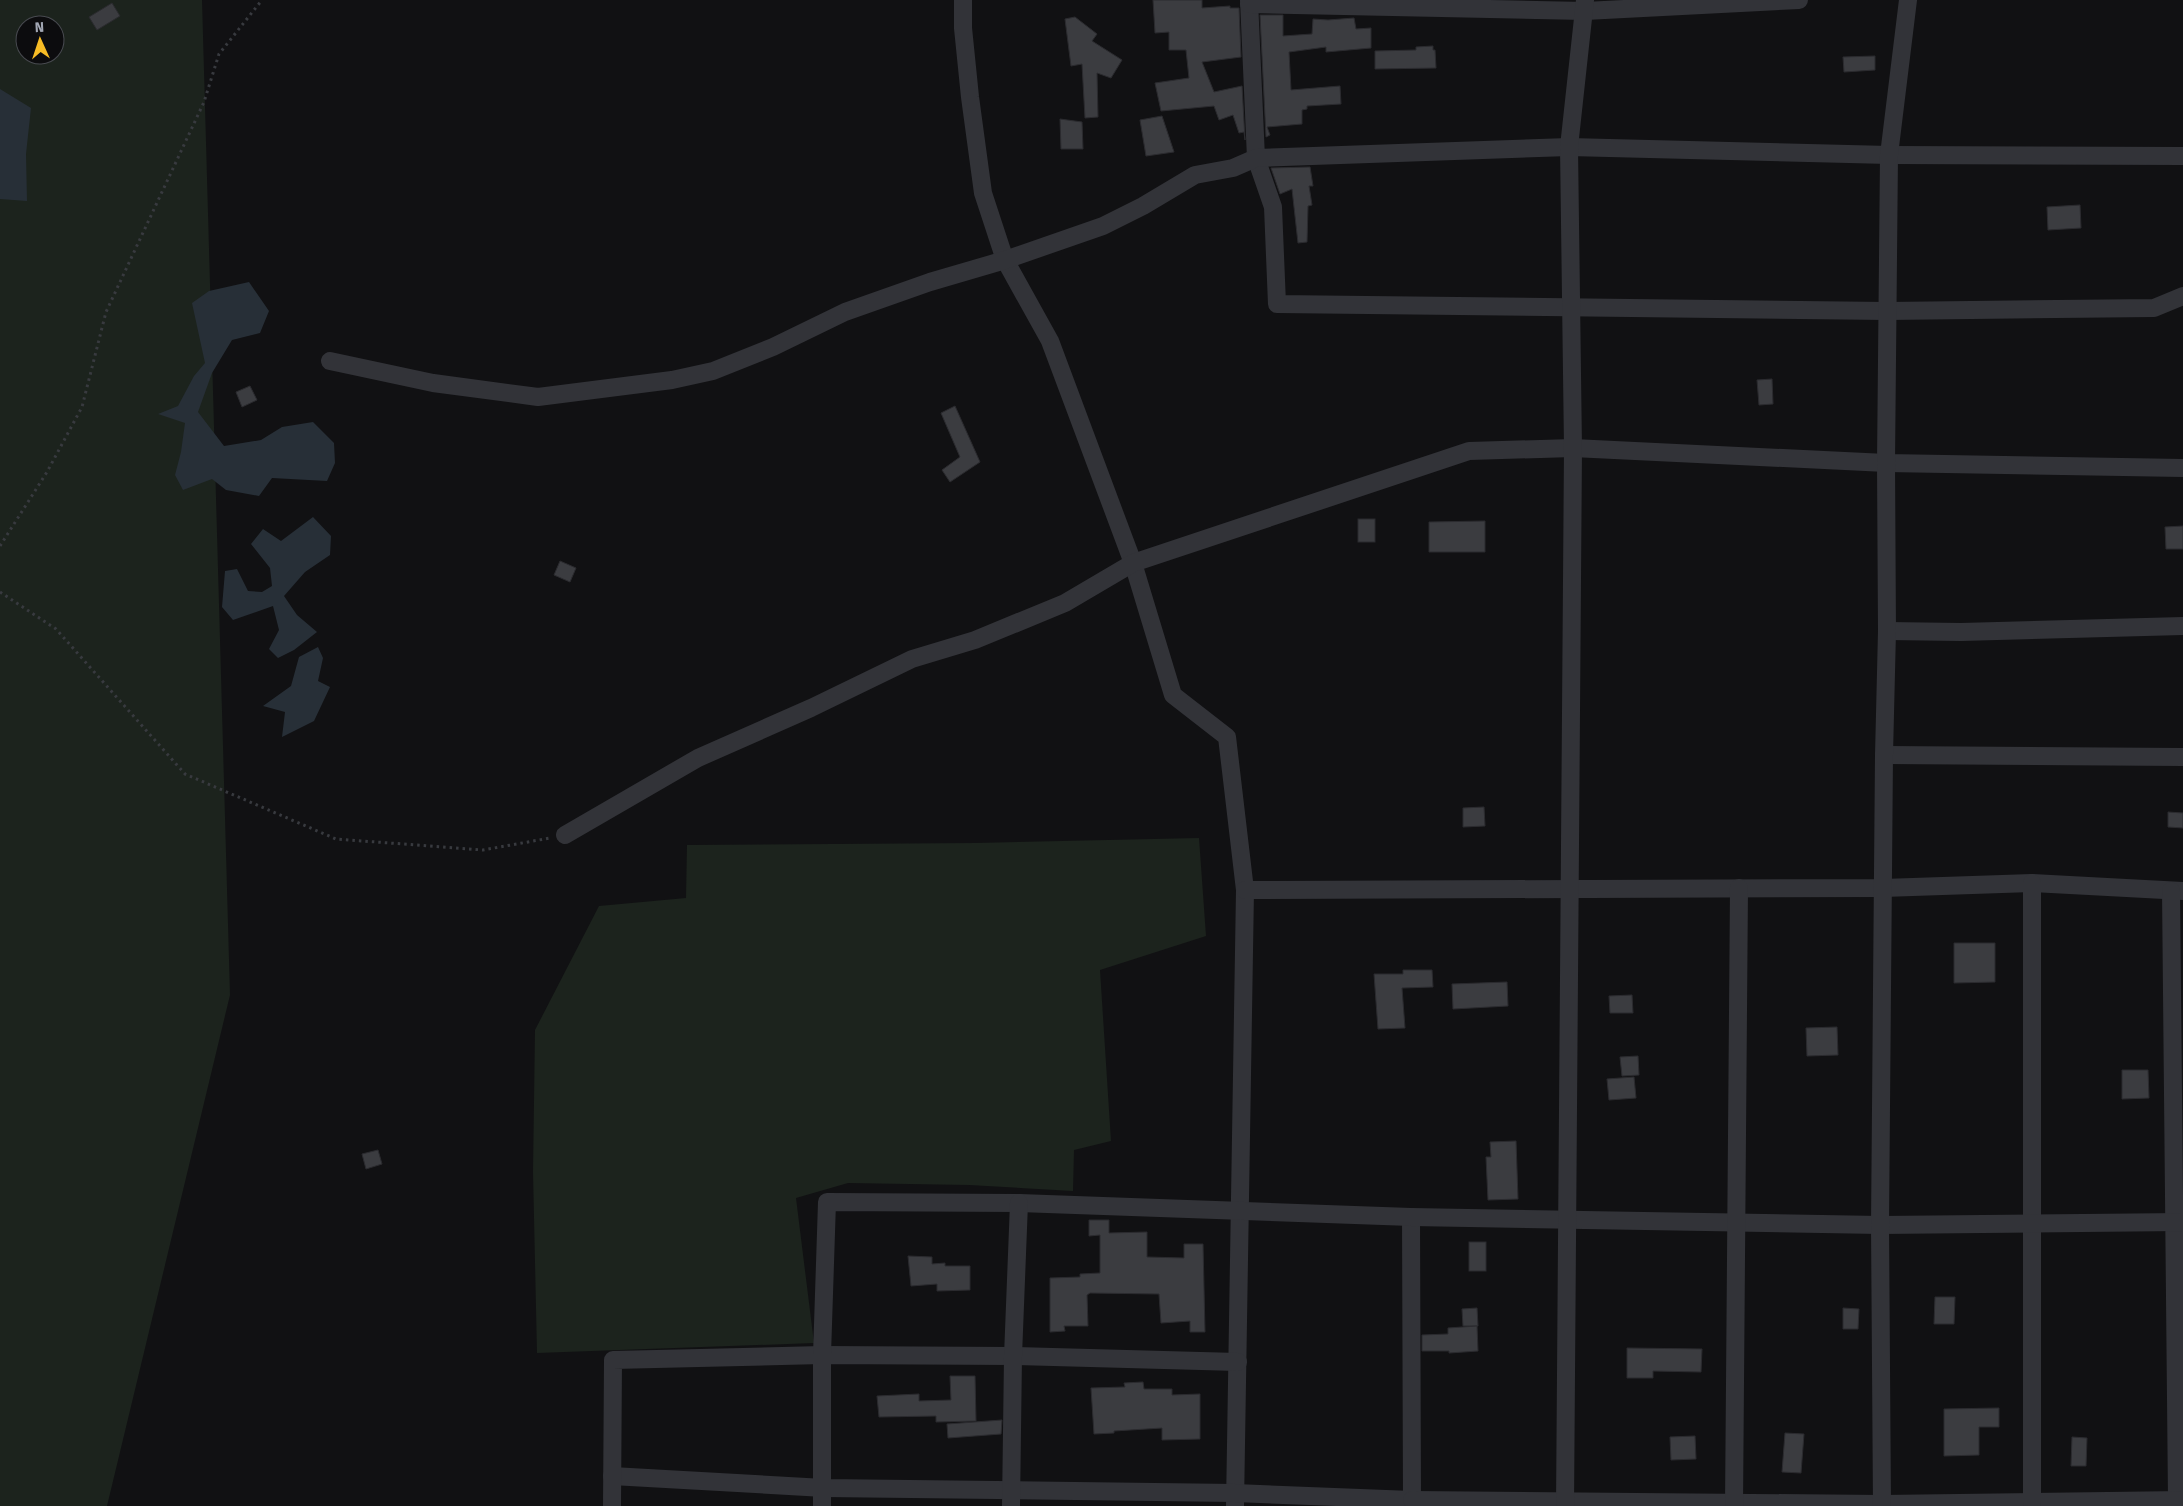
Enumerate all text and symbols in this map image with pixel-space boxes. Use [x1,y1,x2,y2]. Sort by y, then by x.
north arrow [15,15,65,65]
text: N [34,19,44,36]

